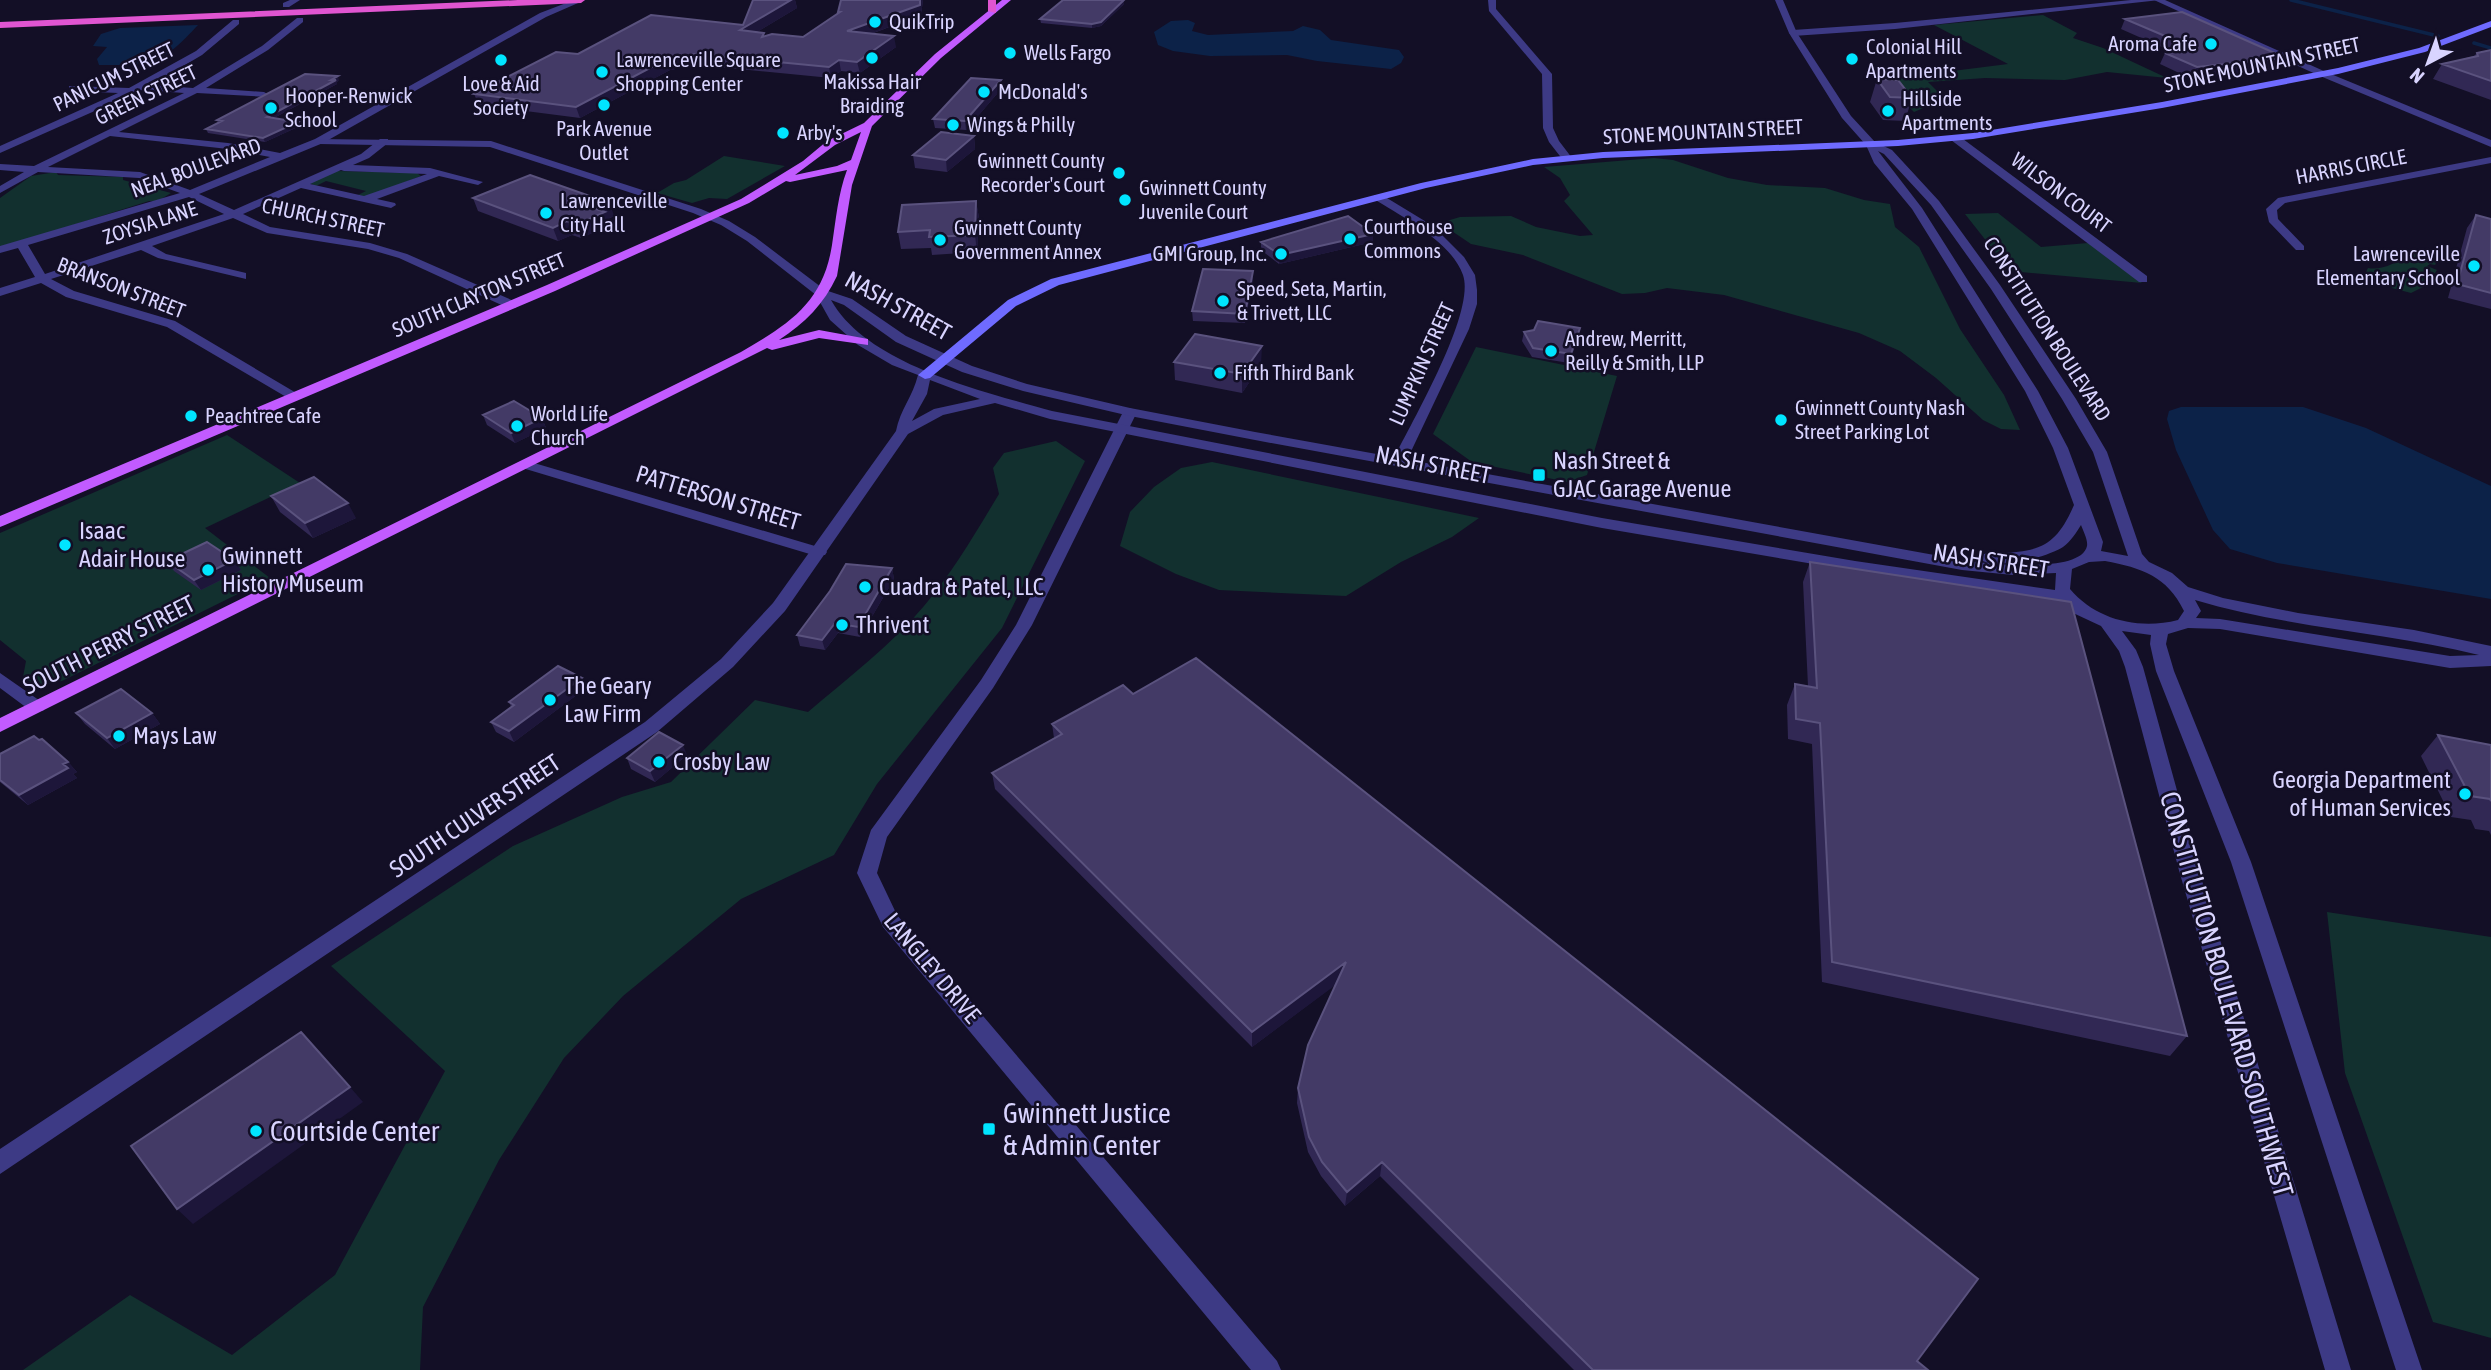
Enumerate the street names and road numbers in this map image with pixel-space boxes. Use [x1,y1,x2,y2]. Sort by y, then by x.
street label: STONE MOUNTAIN STREET [2161,31,2362,97]
street label: PANICUM STREET [49,36,178,116]
street label: GREEN STREET [91,59,200,129]
street label: STONE MOUNTAIN STREET [1602,114,1804,148]
street label: NEAL BOULEVARD [127,132,264,202]
street label: HARRIS CIRCLE [2293,144,2408,188]
street label: WILSON COURT [2007,147,2116,237]
street label: CHURCH STREET [260,192,387,242]
street label: ZOYSIA LANE [100,196,200,249]
street label: CONSTITUTION BOULEVARD [1979,232,2116,425]
street label: SOUTH CLAYTON STREET [388,247,569,341]
street label: BRANSON STREET [54,252,189,322]
street label: NASH STREET [841,265,956,346]
street label: LUMPKIN STREET [1383,299,1459,429]
street label: NASH STREET [1373,440,1493,489]
street label: PATTERSON STREET [633,460,804,535]
street label: NASH STREET [1931,538,2051,583]
street label: SOUTH PERRY STREET [18,589,200,700]
street label: SOUTH CULVER STREET [384,748,565,883]
street label: CONSTITUTION BOULEVARD SOUTHWEST [2154,788,2300,1200]
street label: LANGLEY DRIVE [879,907,986,1028]

